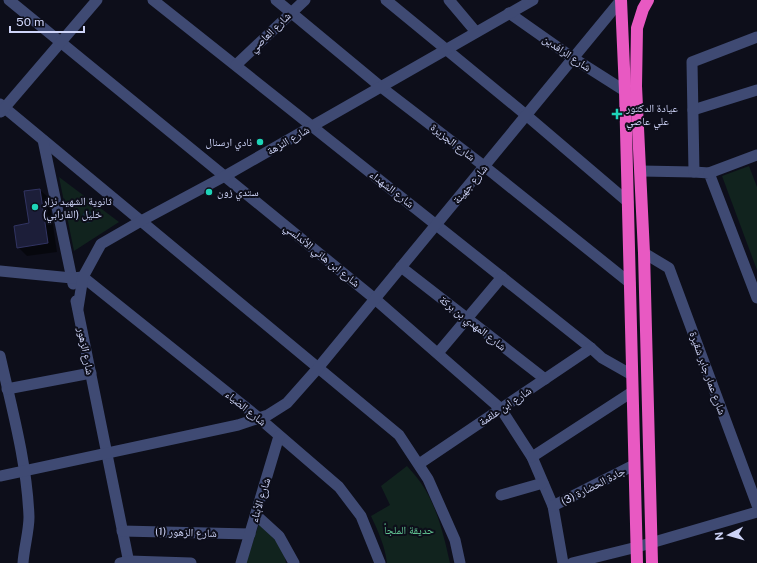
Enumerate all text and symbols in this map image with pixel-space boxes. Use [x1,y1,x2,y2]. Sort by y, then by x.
scale bar [10,8,84,34]
street label: شارع العاصي [247,10,295,56]
text: 50 m [16,15,44,29]
street label: شارع الرافدين [540,32,593,74]
place label: عيادة الدكتور علي عاصي [625,102,679,130]
marker: عيادة الدكتور علي عاصي [611,108,623,120]
street label: شارع الجزيرة [428,121,478,164]
street label: شارع النزهة [265,123,312,158]
place label: نادي ارسنال [206,136,252,151]
marker: نادي ارسنال [255,137,265,147]
street label: شارع جهينة [450,162,490,206]
street label: شارع الشهداء [367,168,416,211]
place label: ستدي زون [217,186,259,201]
marker: ستدي زون [204,187,214,197]
place label: ثانوية الشهيد نزار خليل (الفارابي) [42,195,112,223]
marker: ثانوية الشهيد نزار خليل (الفارابي) [30,202,40,212]
street label: شارع ابن هاني الأندلسي [280,221,362,291]
street label: شارع المهدي بن بركة [436,293,509,355]
street label: شارع الزهور [74,325,96,376]
street label: شارع عمار جابر شقيرة [686,330,729,417]
street label: شارع ابن علقمة [477,384,534,429]
street label: شارع الضياء [223,388,269,429]
street label: جادة الحضارة (3) [559,465,627,507]
street label: شارع الأبناء [248,476,273,524]
north arrow [709,515,749,555]
park label: حديقة الملجأ [383,523,434,536]
street label: شارع الزهور (1) [155,525,217,540]
text: N [713,531,725,541]

